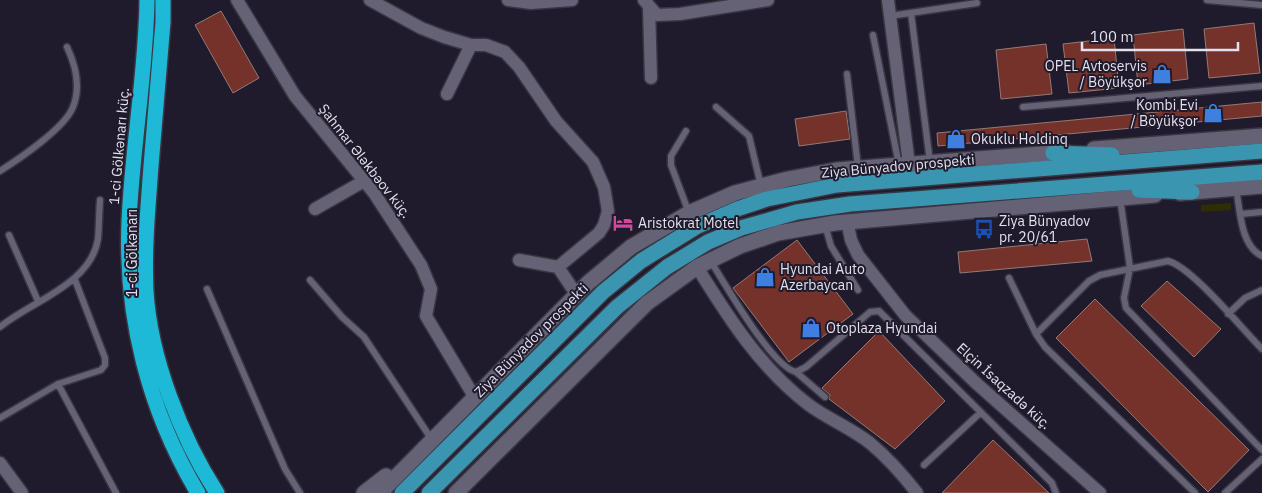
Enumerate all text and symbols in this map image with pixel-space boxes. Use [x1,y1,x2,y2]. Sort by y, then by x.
scale bar [1082,20,1238,52]
text: 100 m [1090,27,1134,46]
place label: OPEL Avtoservis / Böyükşor [1045,57,1147,91]
shop icon: OPEL Avtoservis / Böyükşor [1151,63,1173,85]
street label: 1-ci Gölkənarı küç. [105,87,133,205]
place label: Kombi Evi / Böyükşor [1130,96,1198,130]
street label: Şahmar Ələkbəov küç. [315,100,415,222]
shop icon: Kombi Evi / Böyükşor [1202,102,1224,124]
shop icon: Okuklu Holdinq [945,128,967,150]
place label: Okuklu Holdinq [971,130,1068,148]
street label: Ziya Bünyadov prospekti [821,150,975,182]
street label: 1-ci Gölkənarı [123,209,141,297]
hotel icon: Aristokrat Motel [612,212,634,234]
place label: Ziya Bünyadov pr. 20/61 [999,212,1090,246]
place label: Aristokrat Motel [638,214,739,232]
bus stop icon: Ziya Bünyadov pr. 20/61 [973,218,995,240]
place label: Hyundai Auto Azerbaycan [780,260,865,294]
shop icon: Hyundai Auto Azerbaycan [754,266,776,288]
street label: Ziya Bünyadov prospekti [470,279,592,401]
shop icon: Otoplaza Hyundai [800,317,822,339]
place label: Otoplaza Hyundai [826,319,937,337]
street label: Elçin İsaqzadə küç. [953,339,1055,433]

